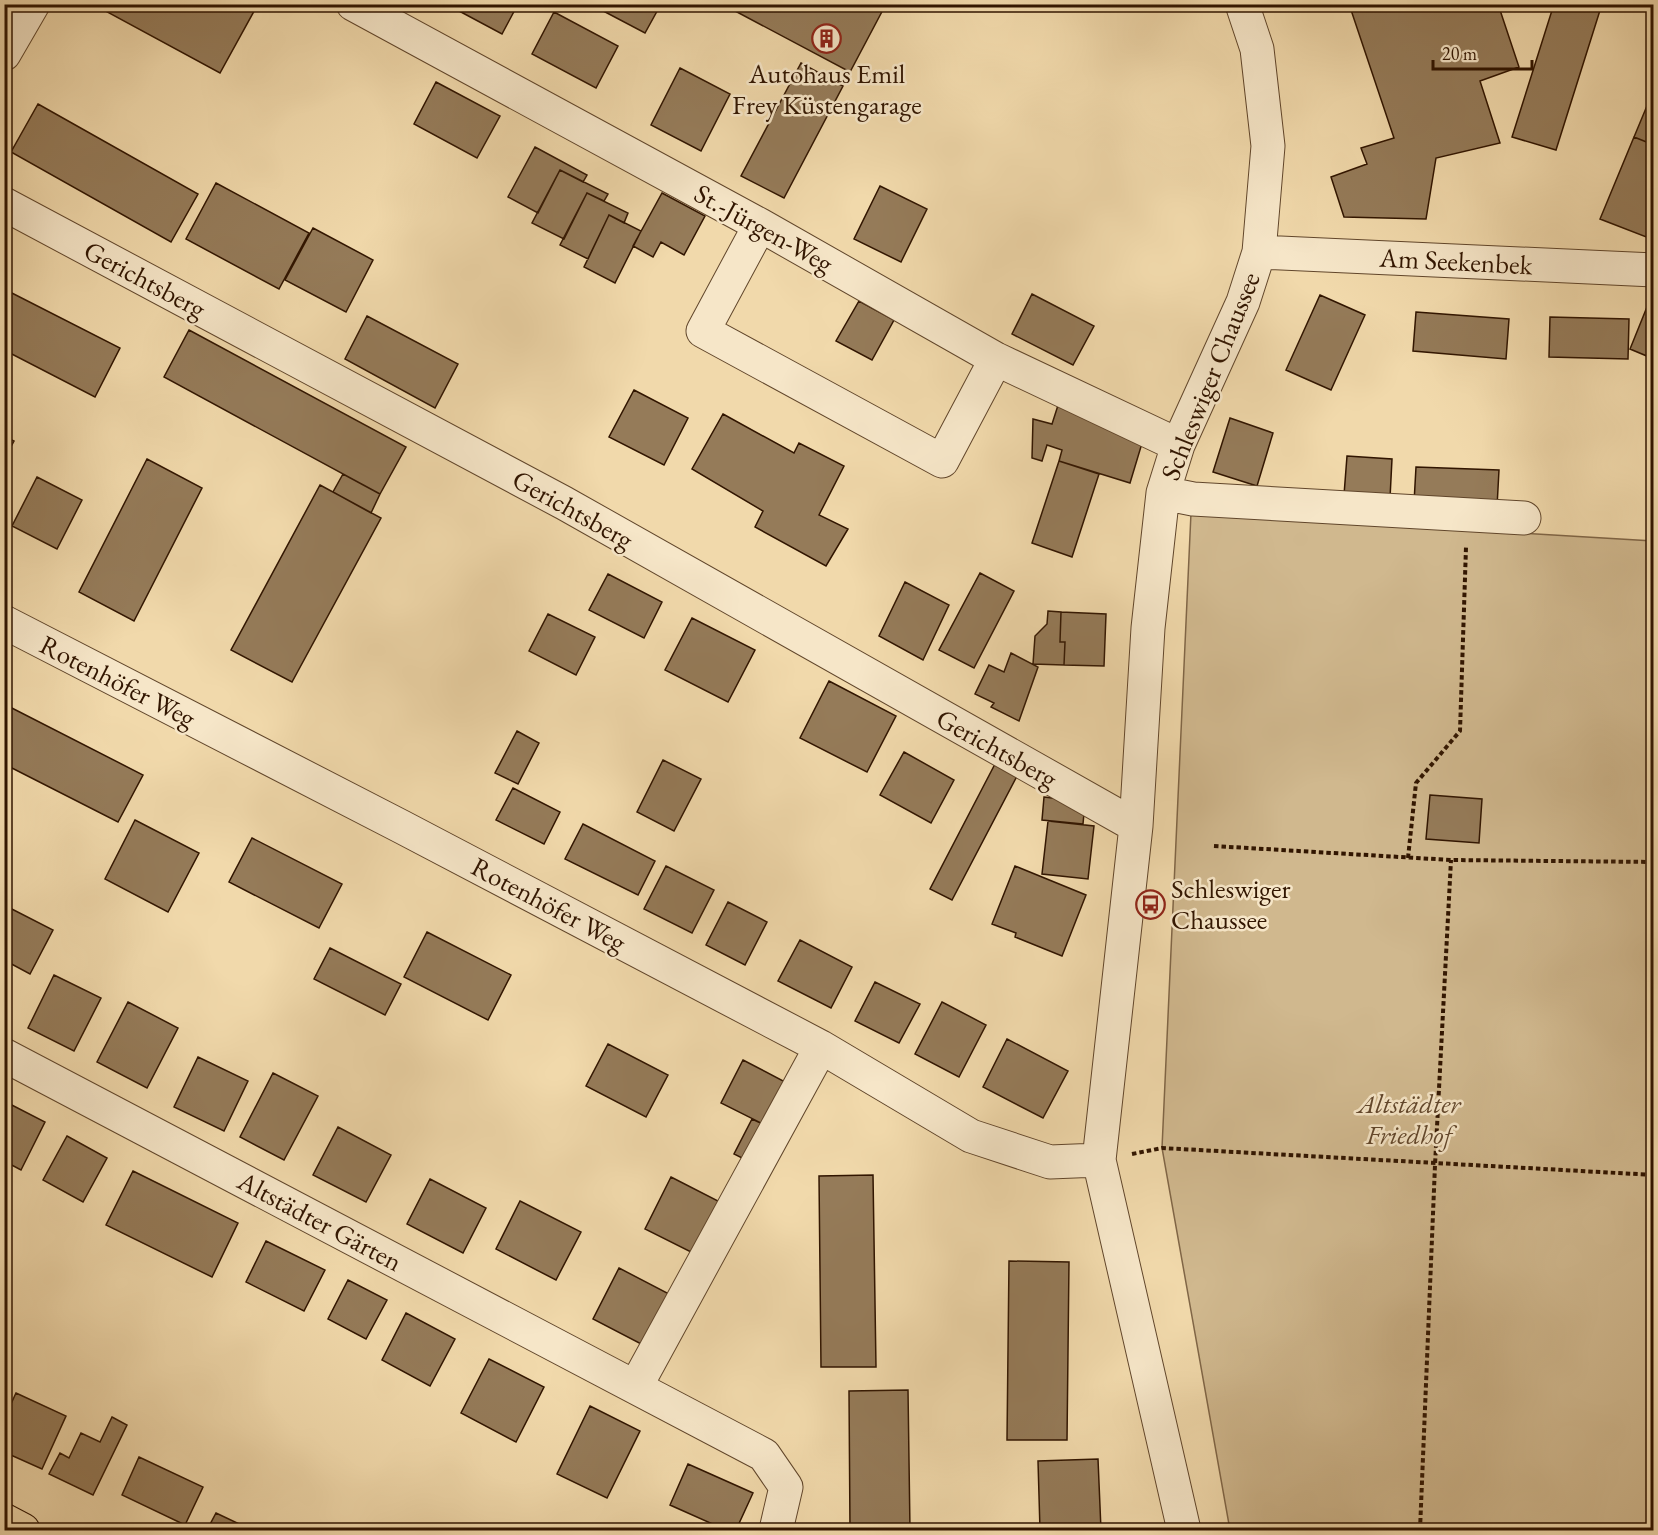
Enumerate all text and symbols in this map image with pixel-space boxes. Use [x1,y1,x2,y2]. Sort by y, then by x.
building icon: Autohaus Emil Frey Küstengarage [811,22,843,54]
scale bar [1433,33,1532,71]
text: 20 m [1442,42,1477,65]
place label: Autohaus Emil Frey Küstengarage [732,56,922,122]
street label: St.-Jürgen-Weg [688,176,840,281]
street label: Gerichtsberg [78,232,212,326]
street label: Am Seekenbek [1378,239,1534,282]
street label: Schleswiger Chaussee [1152,267,1268,485]
street label: Gerichtsberg [506,461,640,557]
street label: Rotenhöfer Weg [34,627,202,735]
street label: Gerichtsberg [930,700,1064,796]
street label: Rotenhöfer Weg [466,849,633,960]
place label: Schleswiger Chaussee [1171,871,1291,937]
bus stop icon: Schleswiger Chaussee [1134,888,1166,920]
park label: Altstädter Friedhof [1355,1086,1462,1152]
street label: Altstädter Gärten [231,1162,408,1279]

